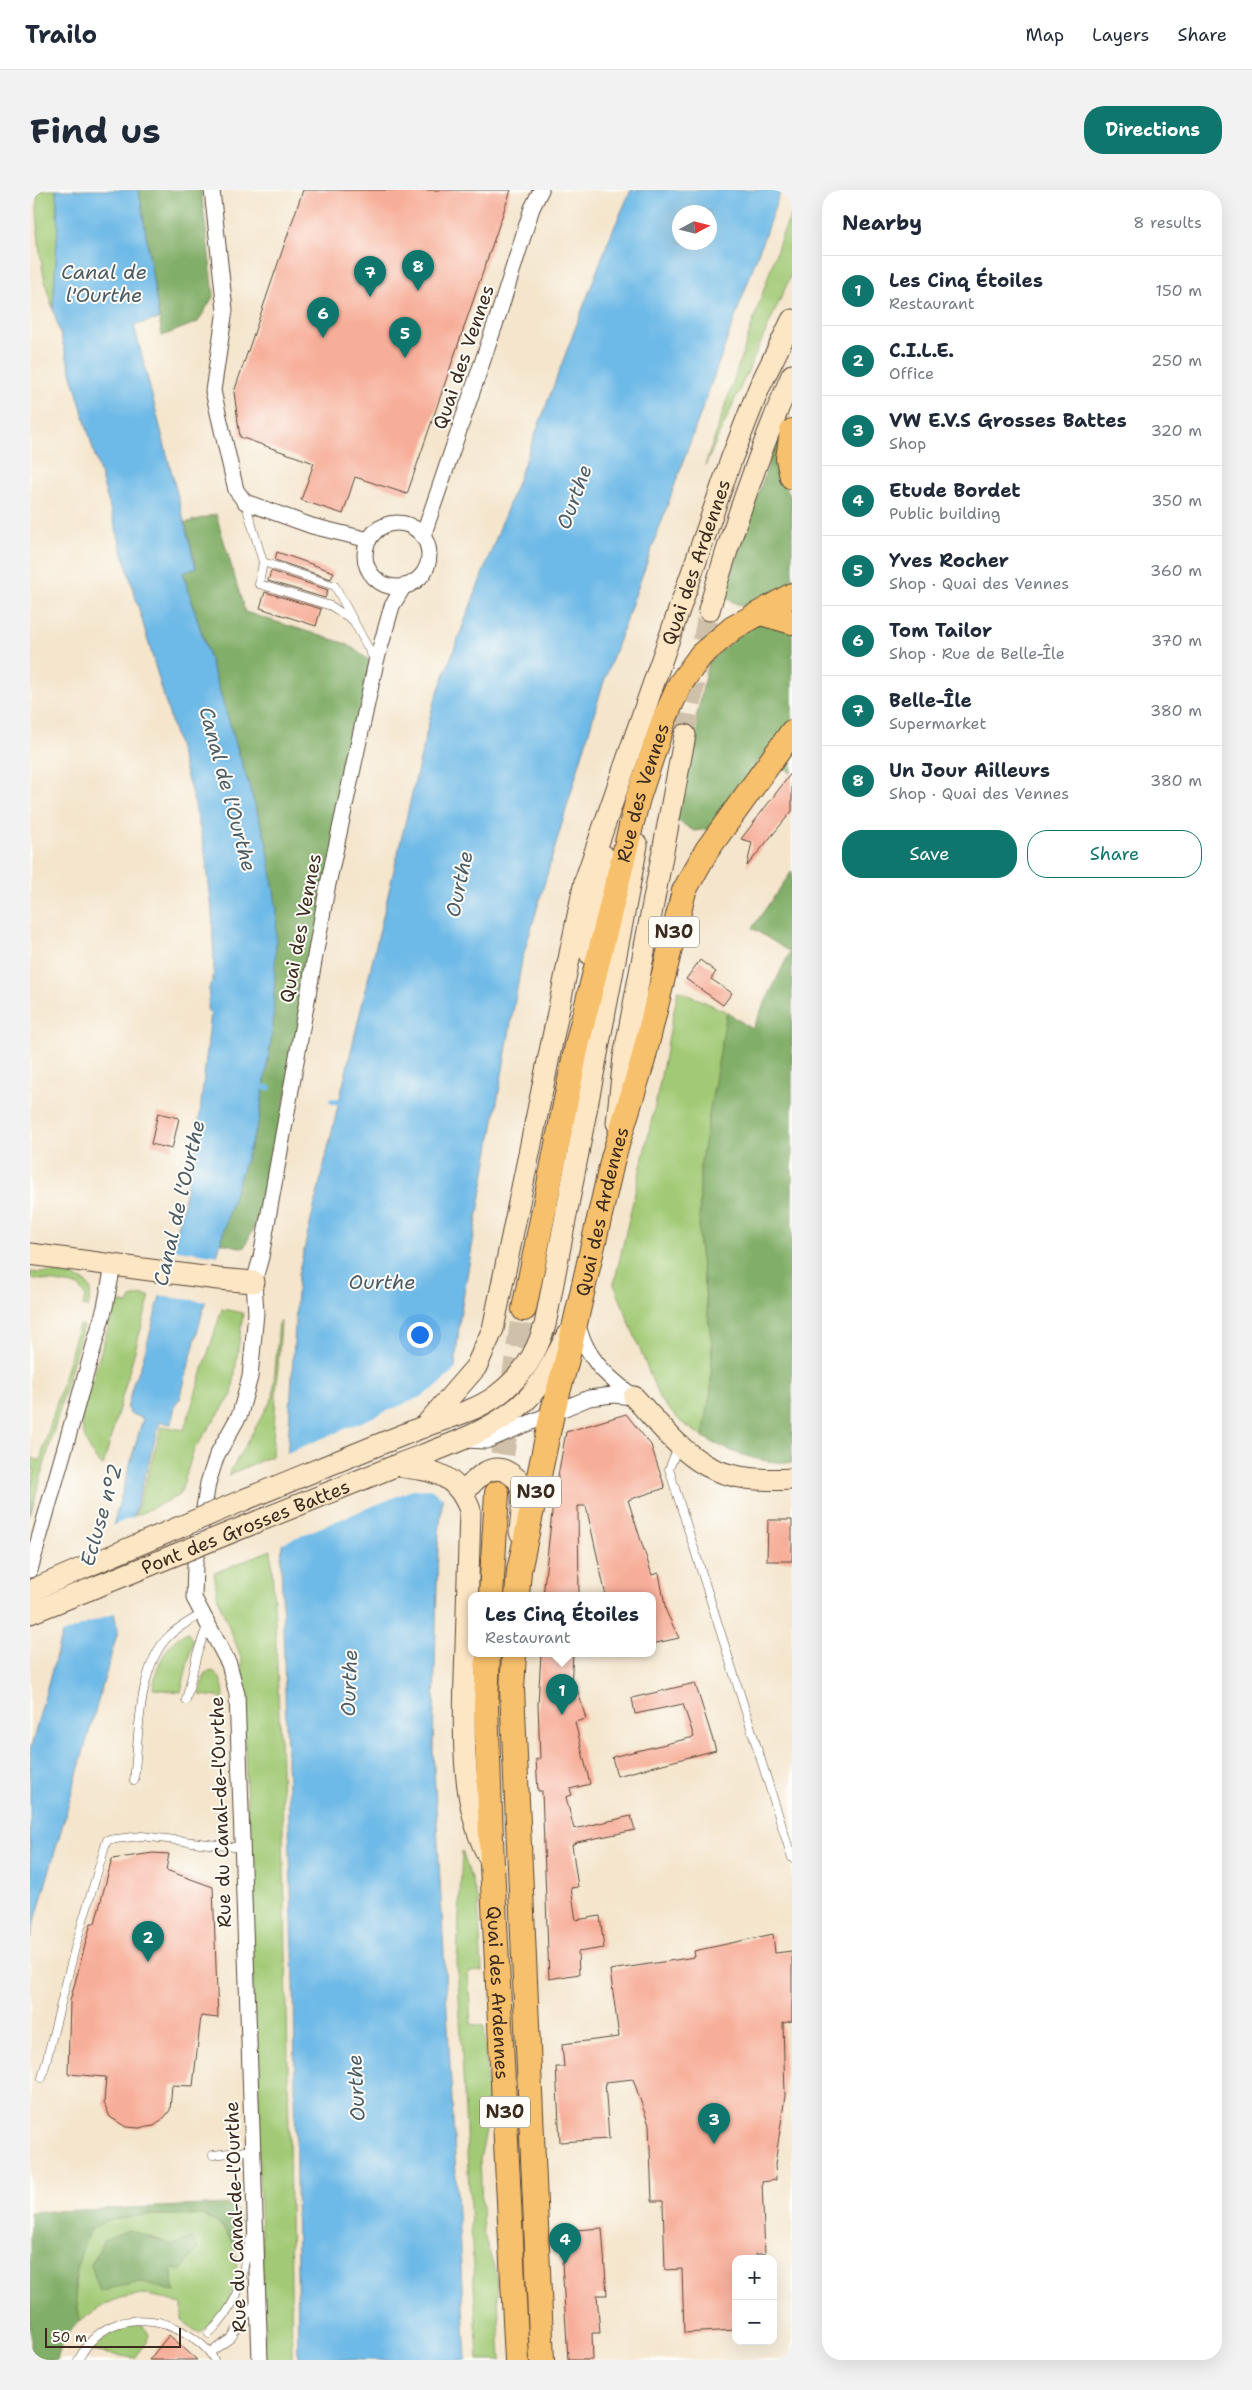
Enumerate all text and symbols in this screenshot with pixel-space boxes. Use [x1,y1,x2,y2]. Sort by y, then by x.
text: Trailo [25,19,97,51]
text: Map [1026,23,1064,47]
text: Layers [1092,23,1149,47]
text: Share [1177,23,1227,47]
button: Directions [1084,106,1222,154]
text: Find us [30,107,161,154]
north arrow [672,205,717,250]
text: Nearby [842,209,922,237]
text: 8 results [1133,212,1202,233]
pin: 8 [402,250,434,291]
pin: 7 [354,256,386,297]
water label: Canal de l'Ourthe [61,259,147,308]
text: Les Cinq Étoiles [889,268,1043,293]
text: 1 [854,280,862,301]
text: 150 m [1155,280,1202,301]
street label: Quai des Vennes [427,282,500,433]
text: Restaurant [889,293,975,314]
pin: 6 [307,297,339,338]
pin: 5 [389,317,421,358]
text: C.I.L.E. [889,338,954,363]
text: 2 [852,350,864,371]
text: 250 m [1151,350,1202,371]
text: Office [889,363,934,384]
text: VW E.V.S Grosses Battes [889,408,1127,433]
text: 3 [852,420,864,441]
text: 320 m [1151,420,1202,441]
text: Shop [889,433,926,454]
water label: Ourthe [550,461,598,533]
street label: Quai des Ardennes [656,476,736,648]
text: Etude Bordet [889,478,1021,503]
text: 4 [852,490,864,511]
text: 350 m [1151,490,1202,511]
text: Public building [889,503,1001,524]
text: Yves Rocher [889,548,1009,573]
text: 5 [853,560,863,581]
text: 360 m [1150,560,1202,581]
text: Shop · Quai des Vennes [889,573,1069,594]
text: Tom Tailor [889,618,992,643]
text: 6 [852,630,864,651]
text: 370 m [1151,630,1202,651]
text: Shop · Rue de Belle-Île [889,643,1065,664]
text: Belle-Île [889,688,972,713]
text: 7 [852,700,864,721]
text: 380 m [1150,700,1202,721]
water label: Canal de l'Ourthe [194,704,262,874]
text: Supermarket [889,713,986,734]
street label: Rue des Vennes [611,720,675,865]
text: Un Jour Ailleurs [889,758,1050,783]
text: 8 [852,770,864,791]
text: 380 m [1150,770,1202,791]
text: Shop · Quai des Vennes [889,783,1069,804]
button: Save [842,830,1017,878]
button: Share [1027,830,1202,878]
water label: Ourthe [439,849,479,919]
street label: Quai des Vennes [274,851,327,1005]
road number: N30 [649,916,699,948]
water label: Canal de l'Ourthe [147,1117,211,1289]
street label: Quai des Ardennes [570,1124,635,1299]
water label: Ourthe [349,1269,416,1295]
your location [407,1322,433,1348]
water label: Ecluse n°2 [74,1461,128,1569]
street label: Pont des Grosses Battes [137,1474,353,1580]
road number: N30 [511,1476,561,1508]
popup [468,1592,656,1657]
text: Les Cinq Étoiles [485,1602,639,1627]
text: Restaurant [485,1627,571,1648]
water label: Ourthe [335,1649,363,1717]
pin: 1 [546,1674,578,1715]
street label: Rue du Canal-de-l'Ourthe [204,1696,237,1928]
street label: Quai des Ardennes [481,1905,515,2080]
pin: 2 [132,1921,164,1962]
water label: Ourthe [341,2054,371,2122]
road number: N30 [480,2096,530,2128]
street label: Rue du Canal-de-l'Ourthe [219,2101,252,2333]
pin: 3 [698,2103,730,2144]
pin: 4 [549,2223,581,2264]
map controls [732,2255,777,2345]
button: + [732,2255,777,2300]
button: − [732,2300,777,2345]
scale bar [45,2325,181,2348]
text: 50 m [52,2328,87,2346]

